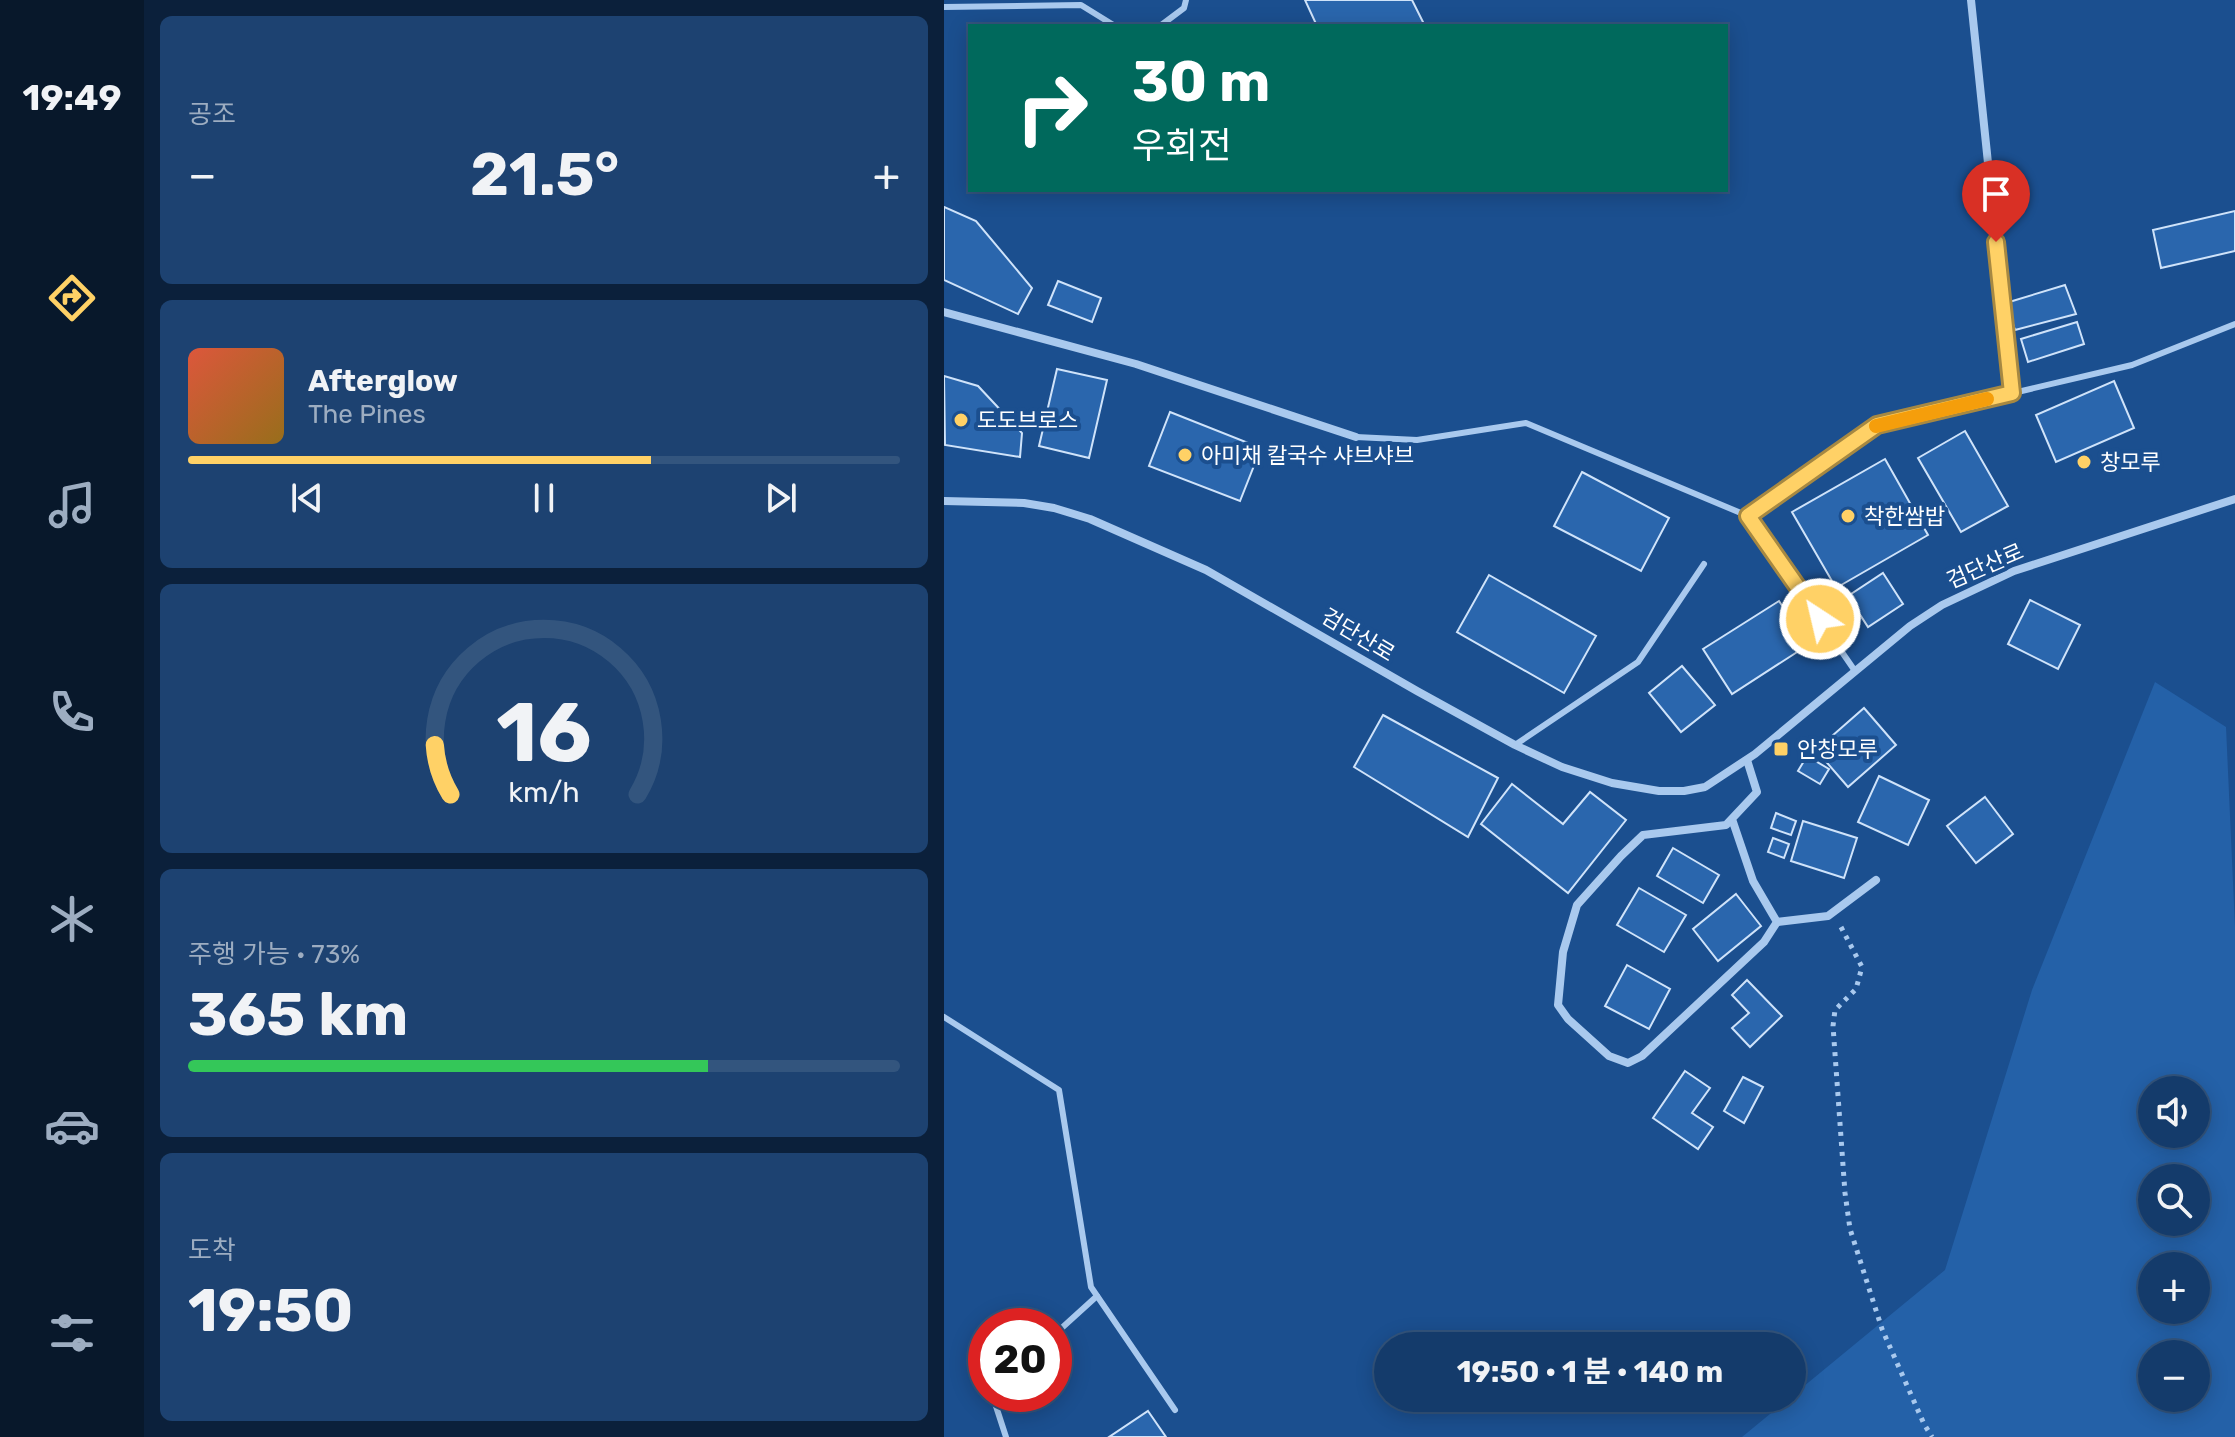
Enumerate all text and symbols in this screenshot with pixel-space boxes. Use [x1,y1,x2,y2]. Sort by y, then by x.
text: 30 m [1132,49,1270,115]
icon: right [1000,56,1104,160]
text: 19:49 [22,76,122,119]
text: 공조 [188,99,236,130]
text: 우회전 [1132,124,1231,167]
text: 21.5° [470,139,619,210]
text: − [188,149,217,201]
text: + [873,149,900,201]
pin [1962,160,2030,242]
icon: arrive [1974,172,2018,216]
icon: directions [44,270,100,326]
text: Afterglow [308,363,458,399]
text: The Pines [308,399,426,430]
place label: 도도브로스 [977,407,1078,434]
marker: 도도브로스 [952,411,970,429]
place label: 아미채 칼국수 샤브샤브 [1201,442,1414,469]
marker: 아미채 칼국수 샤브샤브 [1176,446,1194,464]
place label: 창모루 [2100,449,2161,476]
marker: 창모루 [2075,453,2093,471]
icon: previous [285,476,329,520]
icon: pause [522,476,566,520]
icon: next [759,476,803,520]
icon: music [44,477,100,533]
place label: 착한쌈밥 [1864,503,1945,530]
marker: 착한쌈밥 [1839,507,1857,525]
street label: 검단산로 [1942,538,2028,594]
position arrow [1778,577,1862,661]
street label: 검단산로 [1316,603,1400,667]
text: 16 [496,682,592,781]
icon: phone [44,684,100,740]
place label: 안창모루 [1797,736,1878,763]
marker: 안창모루 [1772,740,1790,758]
text: km/h [508,775,580,809]
icon: climate [44,891,100,947]
text: 주행 가능 · 73% [188,939,360,970]
text: 365 km [188,979,408,1050]
map controls [2138,1076,2210,1412]
button: sound [2138,1076,2210,1148]
icon: car [44,1098,100,1154]
button: search [2138,1164,2210,1236]
text: 도착 [188,1235,236,1266]
button: + [2138,1252,2210,1324]
text: 19:50 [188,1275,353,1346]
icon: filters [44,1305,100,1361]
speed limit sign: 20 [968,1308,1072,1412]
button: − [2138,1340,2210,1412]
text: 19:50 · 1 분 · 140 m [1457,1354,1723,1390]

